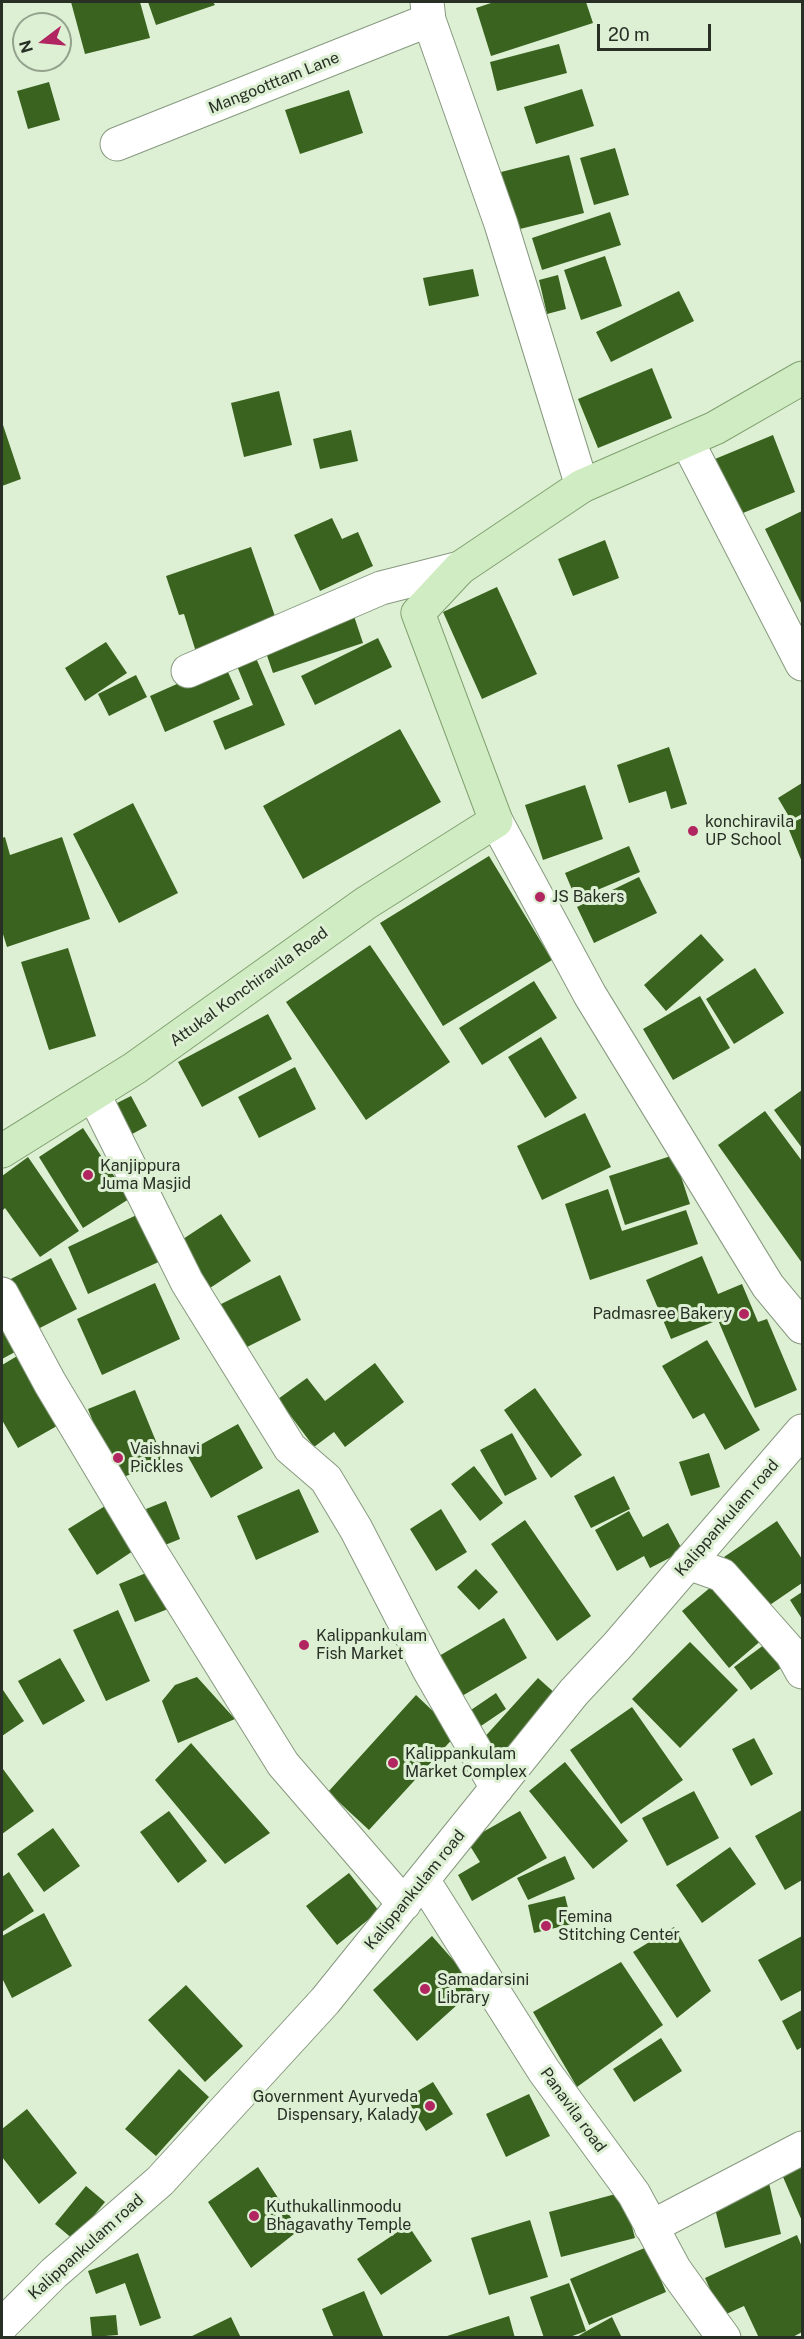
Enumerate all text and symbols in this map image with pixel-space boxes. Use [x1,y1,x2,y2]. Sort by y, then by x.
north arrow [12,12,72,72]
scale bar [600,12,714,50]
text: 20 m [608,24,650,45]
text: N [15,38,37,55]
street label: Mangootttam Lane [206,48,342,118]
place label: konchiravila UP School [705,812,794,850]
marker: konchiravila UP School [686,824,700,838]
place label: JS Bakers [552,887,624,907]
marker: JS Bakers [533,890,547,904]
street label: Attukal Konchiravila Road [166,923,332,1051]
place label: Kanjippura Juma Masjid [100,1156,191,1194]
marker: Kanjippura Juma Masjid [81,1168,95,1182]
place label: Padmasree Bakery [592,1304,732,1324]
marker: Padmasree Bakery [737,1307,751,1321]
place label: Vaishnavi Pickles [130,1439,200,1477]
marker: Vaishnavi Pickles [111,1451,125,1465]
street label: Kalippankulam road [671,1456,783,1580]
place label: Kalippankulam Fish Market [316,1626,427,1664]
marker: Kalippankulam Fish Market [297,1638,311,1652]
place label: Kalippankulam Market Complex [405,1744,527,1782]
marker: Kalippankulam Market Complex [386,1756,400,1770]
street label: Kalippankulam road [361,1826,469,1954]
place label: Femina Stitching Center [558,1907,680,1945]
marker: Femina Stitching Center [539,1919,553,1933]
place label: Samadarsini Library [437,1970,529,2008]
marker: Samadarsini Library [418,1982,432,1996]
street label: Panavila road [536,2064,610,2156]
place label: Government Ayurveda Dispensary, Kalady [253,2087,418,2125]
marker: Government Ayurveda Dispensary, Kalady [423,2099,437,2113]
street label: Kalippankulam road [24,2190,148,2304]
place label: Kuthukallinmoodu Bhagavathy Temple [266,2197,411,2235]
marker: Kuthukallinmoodu Bhagavathy Temple [247,2209,261,2223]

